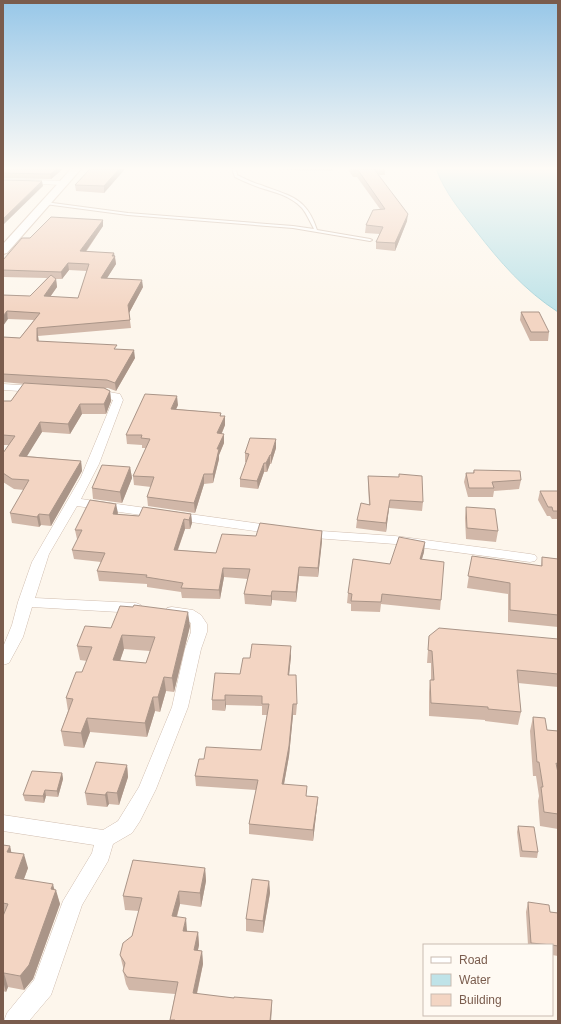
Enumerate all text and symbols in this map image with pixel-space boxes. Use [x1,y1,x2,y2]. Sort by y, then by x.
legend [423,944,553,1016]
text: Road [459,953,488,967]
text: Water [459,973,491,987]
text: Building [459,993,502,1007]

